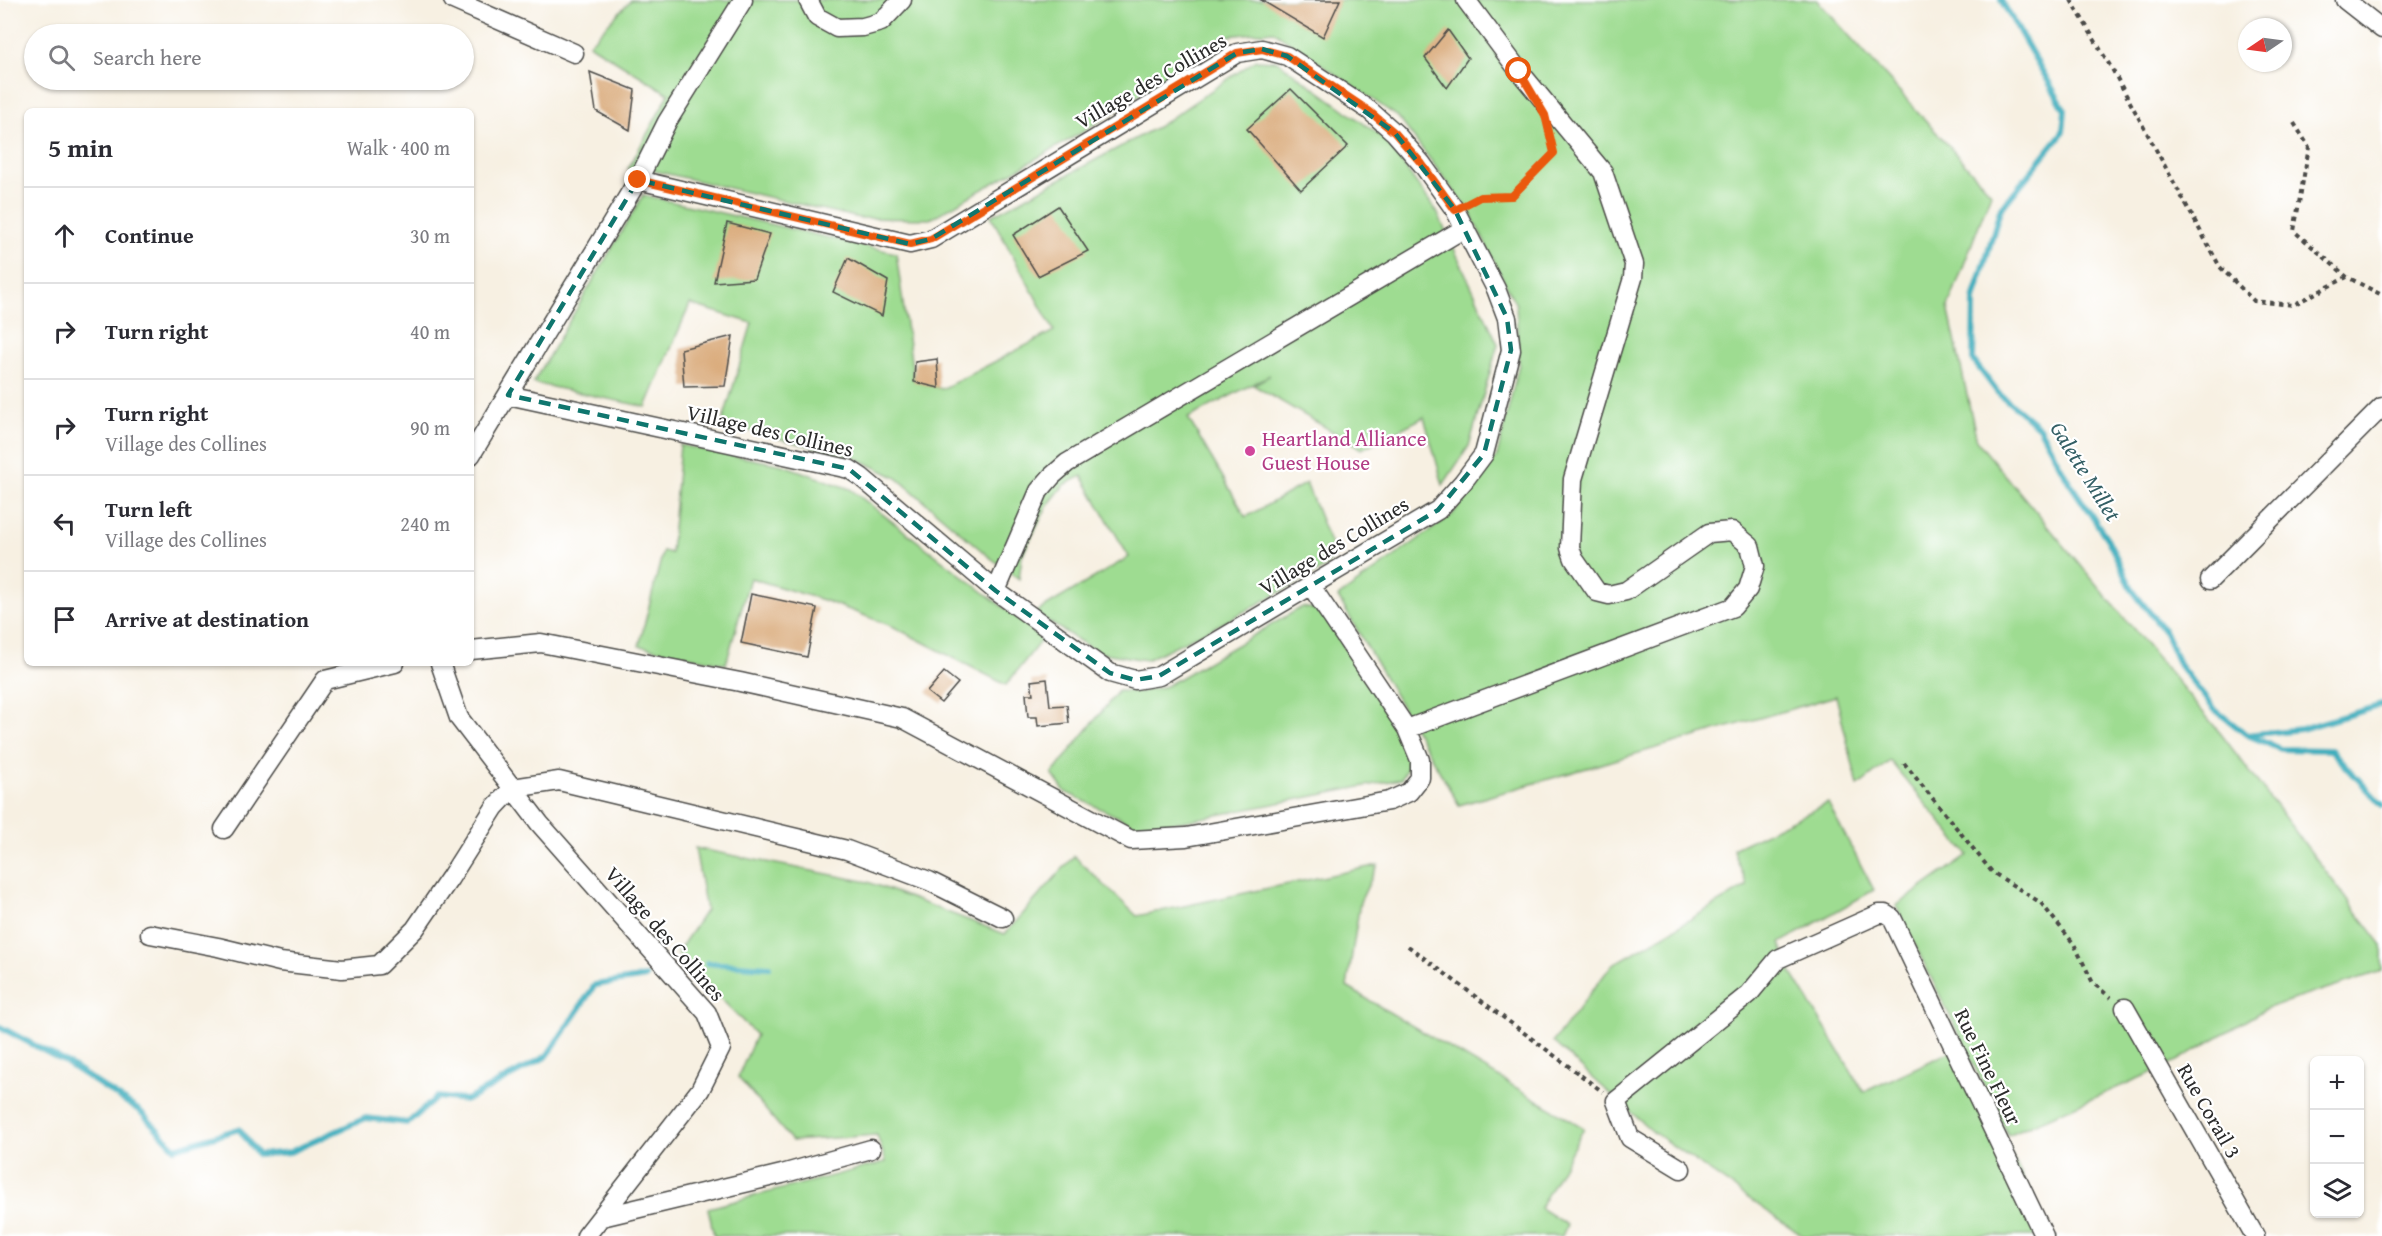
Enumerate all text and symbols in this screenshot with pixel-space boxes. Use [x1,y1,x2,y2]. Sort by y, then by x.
north arrow [2238,18,2292,72]
search box [24,24,474,90]
street label: Village des Collines [1069,25,1232,137]
icon: search [45,41,78,74]
text: Search here [93,41,202,73]
route start [1505,57,1531,83]
text: 5 min [48,128,113,167]
text: Walk · 400 m [347,133,450,162]
route end [624,166,650,192]
icon: ahead [48,219,81,252]
text: Continue [105,219,194,251]
text: 30 m [410,221,450,250]
icon: right [48,315,81,348]
text: Turn right [105,315,208,347]
text: 40 m [410,317,450,346]
street label: Village des Collines [684,396,856,465]
text: Turn right [105,397,208,429]
icon: right [48,411,81,444]
text: 90 m [410,413,450,442]
water label: Galette Millet [2043,415,2130,528]
place label: Heartland Alliance Guest House [1262,423,1427,478]
text: Village des Collines [105,429,267,458]
marker: Heartland Alliance Guest House [1243,444,1257,458]
street label: Village des Collines [1253,488,1415,603]
text: Turn left [105,493,192,525]
icon: left [48,507,81,540]
text: 240 m [400,509,450,538]
text: Village des Collines [105,525,267,554]
icon: arrive [48,603,81,636]
text: Arrive at destination [105,603,309,635]
street label: Village des Collines [598,859,733,1008]
street label: Rue Fine Fleur [1947,1003,2030,1131]
map controls [2310,1056,2364,1218]
button: + [2310,1056,2364,1110]
street label: Rue Corail 3 [2170,1058,2249,1164]
button: − [2310,1110,2364,1164]
button: layers [2310,1164,2364,1218]

